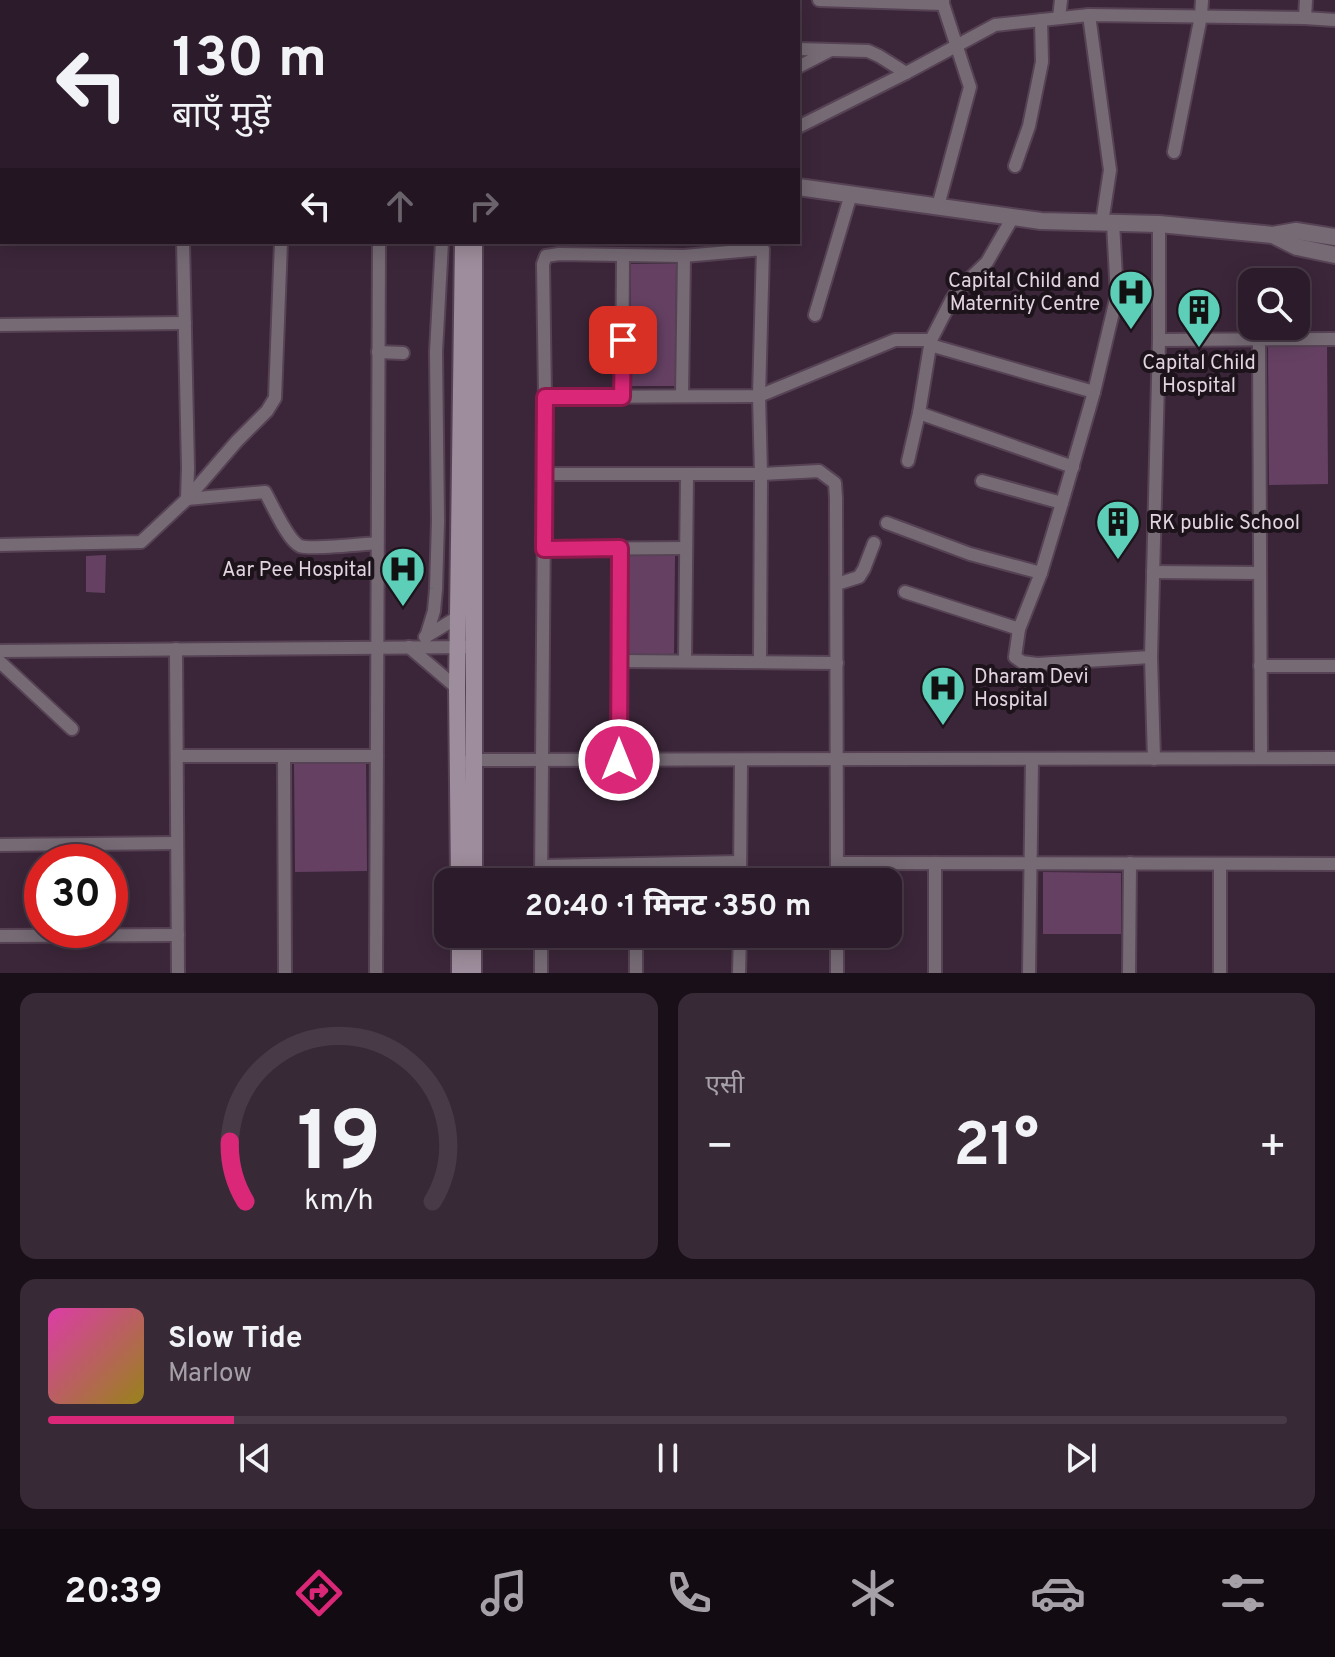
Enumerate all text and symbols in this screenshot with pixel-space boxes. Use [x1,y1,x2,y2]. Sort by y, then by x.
text: 130 m [172,26,327,96]
icon: left [40,32,144,136]
text: बाएँ मुड़ें [172,95,271,141]
icon: left [294,184,338,228]
icon: ahead [378,184,422,228]
icon: right [462,184,506,228]
hospital icon: Capital Child and Maternity Centre [1107,268,1155,331]
map controls [1238,268,1310,340]
button: search [1238,268,1310,340]
place label: Capital Child and Maternity Centre [948,269,1100,318]
building icon: Capital Child Hospital [1175,286,1223,349]
pin [589,306,657,374]
icon: arrive [601,318,645,362]
place label: Capital Child Hospital [1142,351,1256,400]
building icon: RK public School [1094,498,1142,561]
place label: RK public School [1149,511,1300,537]
hospital icon: Aar Pee Hospital [379,545,427,608]
place label: Aar Pee Hospital [222,558,372,584]
hospital icon: Dharam Devi Hospital [919,664,967,727]
place label: Dharam Devi Hospital [974,665,1089,714]
position arrow [577,718,661,802]
speed limit sign: 30 [24,844,128,948]
text: 20:40 · 1 मिनट · 350 m [525,889,811,926]
text: एसी [706,1070,744,1103]
text: 19 [297,1095,381,1200]
text: 21° [953,1111,1039,1187]
text: − [706,1121,734,1177]
text: + [1259,1121,1287,1177]
text: km/h [304,1184,373,1220]
text: Slow Tide [168,1321,302,1358]
text: Marlow [168,1358,252,1391]
icon: previous [233,1436,277,1480]
icon: pause [646,1436,690,1480]
icon: next [1059,1436,1103,1480]
icon: directions [291,1565,347,1621]
icon: music [476,1565,532,1621]
icon: phone [661,1565,717,1621]
icon: climate [845,1565,901,1621]
icon: car [1030,1565,1086,1621]
icon: filters [1215,1565,1271,1621]
text: 20:39 [64,1570,162,1616]

